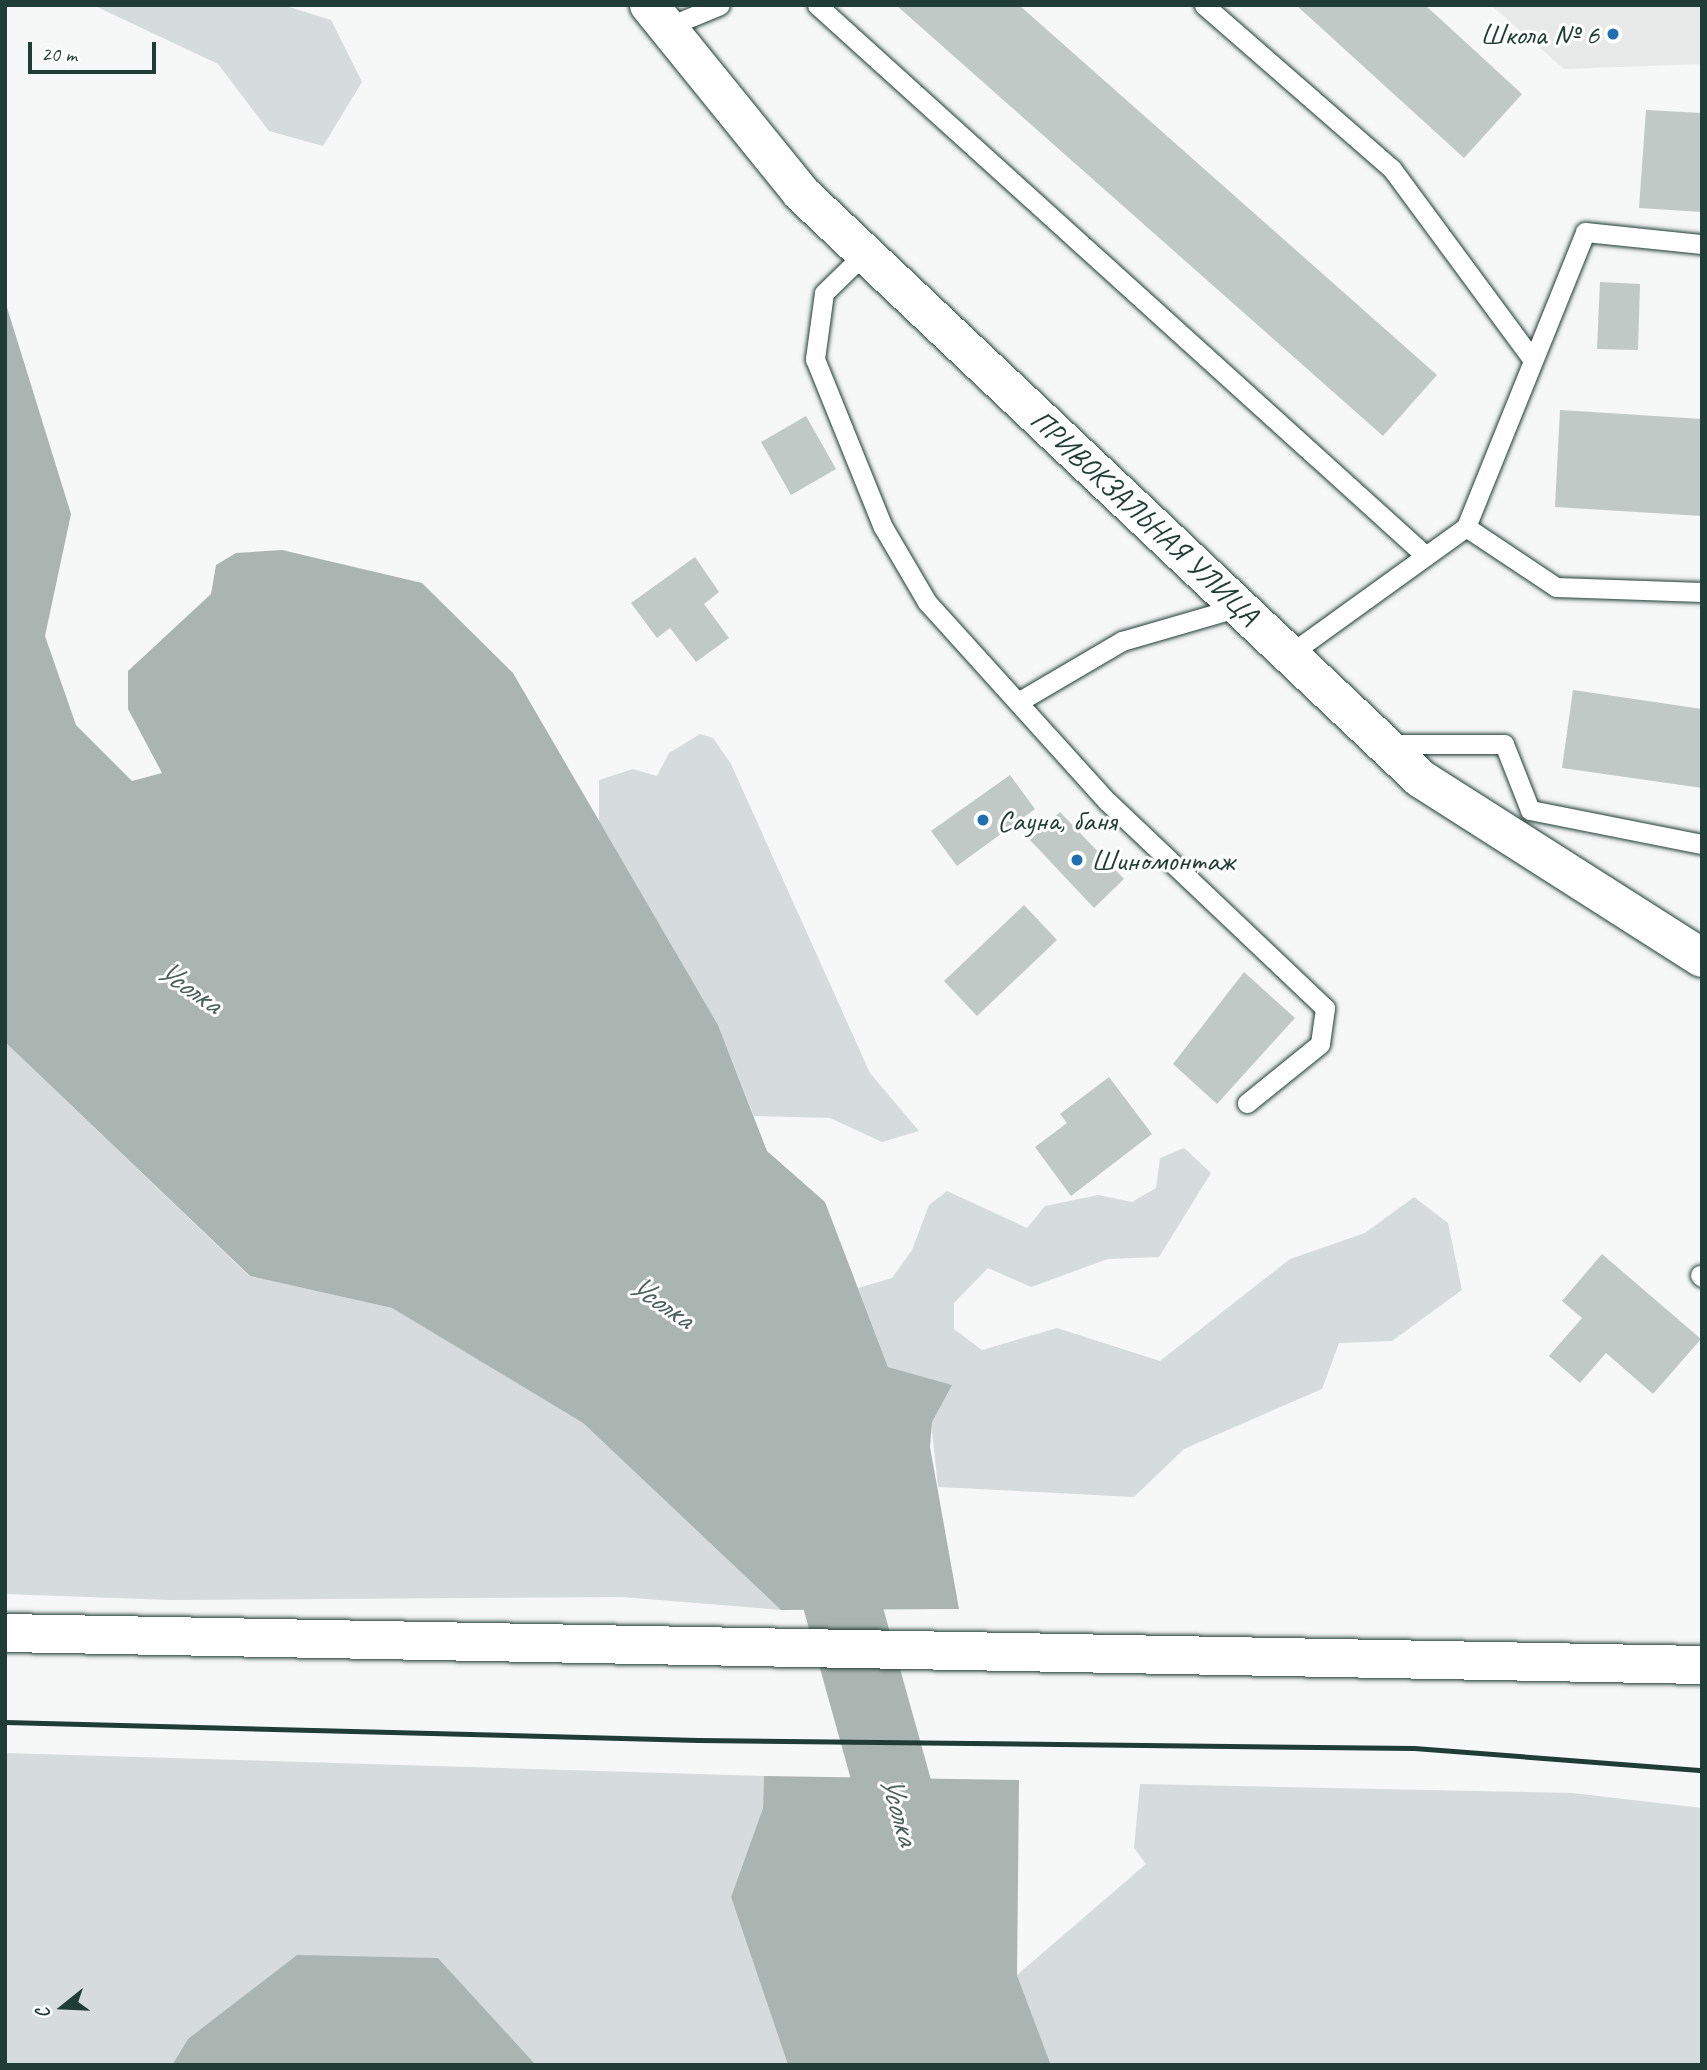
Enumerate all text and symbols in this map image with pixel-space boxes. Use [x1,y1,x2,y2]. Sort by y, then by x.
place label: Школа № 6 [1480,16,1599,52]
marker: Школа № 6 [1605,26,1621,42]
scale bar [32,28,159,72]
text: 20 m [41,41,77,67]
street label: ПРИВОКЗАЛЬНАЯ УЛИЦА [1024,402,1266,632]
place label: Сауна, баня [997,802,1116,838]
marker: Сауна, баня [975,812,991,828]
place label: Шиномонтаж [1091,842,1234,878]
marker: Шиномонтаж [1069,852,1085,868]
water label: Усолка [149,951,229,1023]
water label: Усолка [621,1266,701,1338]
water label: Усолка [871,1771,927,1849]
north arrow [28,1972,98,2042]
text: С [30,2005,56,2022]

